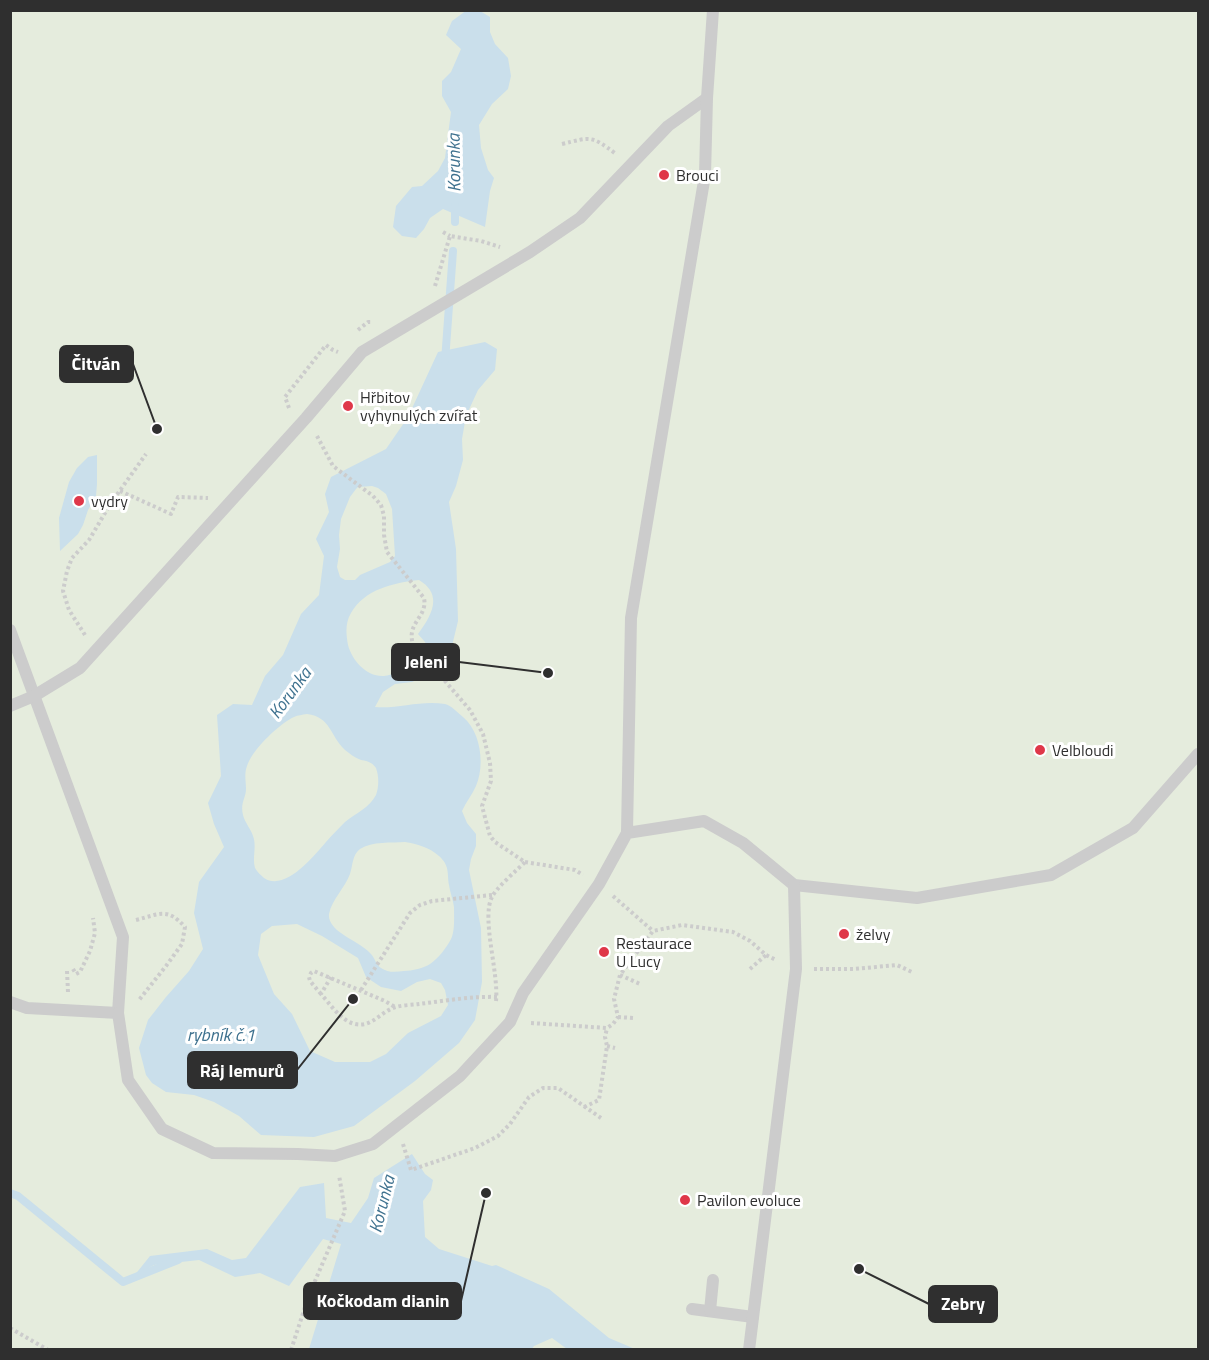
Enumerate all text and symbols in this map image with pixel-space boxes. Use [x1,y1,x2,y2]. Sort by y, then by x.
water label: Korunka [439,133,468,192]
place label: Brouci [676,163,719,187]
marker: Brouci [657,168,671,182]
callout: Čitván [60,346,133,382]
text: Čitván [72,350,120,377]
place label: Hřbitov vyhynulých zvířat [360,385,478,427]
marker: Hřbitov vyhynulých zvířat [341,399,355,413]
place label: vydry [91,489,128,513]
marker: vydry [72,494,86,508]
callout: Jeleni [392,644,459,680]
text: Jeleni [404,648,448,675]
water label: Korunka [262,660,318,724]
place label: Velbloudi [1052,738,1114,762]
marker: Velbloudi [1033,743,1047,757]
place label: želvy [856,922,891,946]
marker: želvy [837,927,851,941]
place label: Restaurace U Lucy [616,931,692,973]
marker: Restaurace U Lucy [597,945,611,959]
water label: rybník č.1 [187,1021,255,1048]
callout: Ráj lemurů [188,1052,297,1088]
text: Ráj lemurů [200,1057,284,1084]
water label: Korunka [361,1171,402,1235]
place label: Pavilon evoluce [697,1188,801,1212]
marker: Pavilon evoluce [678,1193,692,1207]
callout: Kočkodam dianin [304,1283,461,1319]
callout: Zebry [929,1286,997,1322]
text: Kočkodam dianin [316,1287,450,1314]
text: Zebry [941,1290,985,1317]

